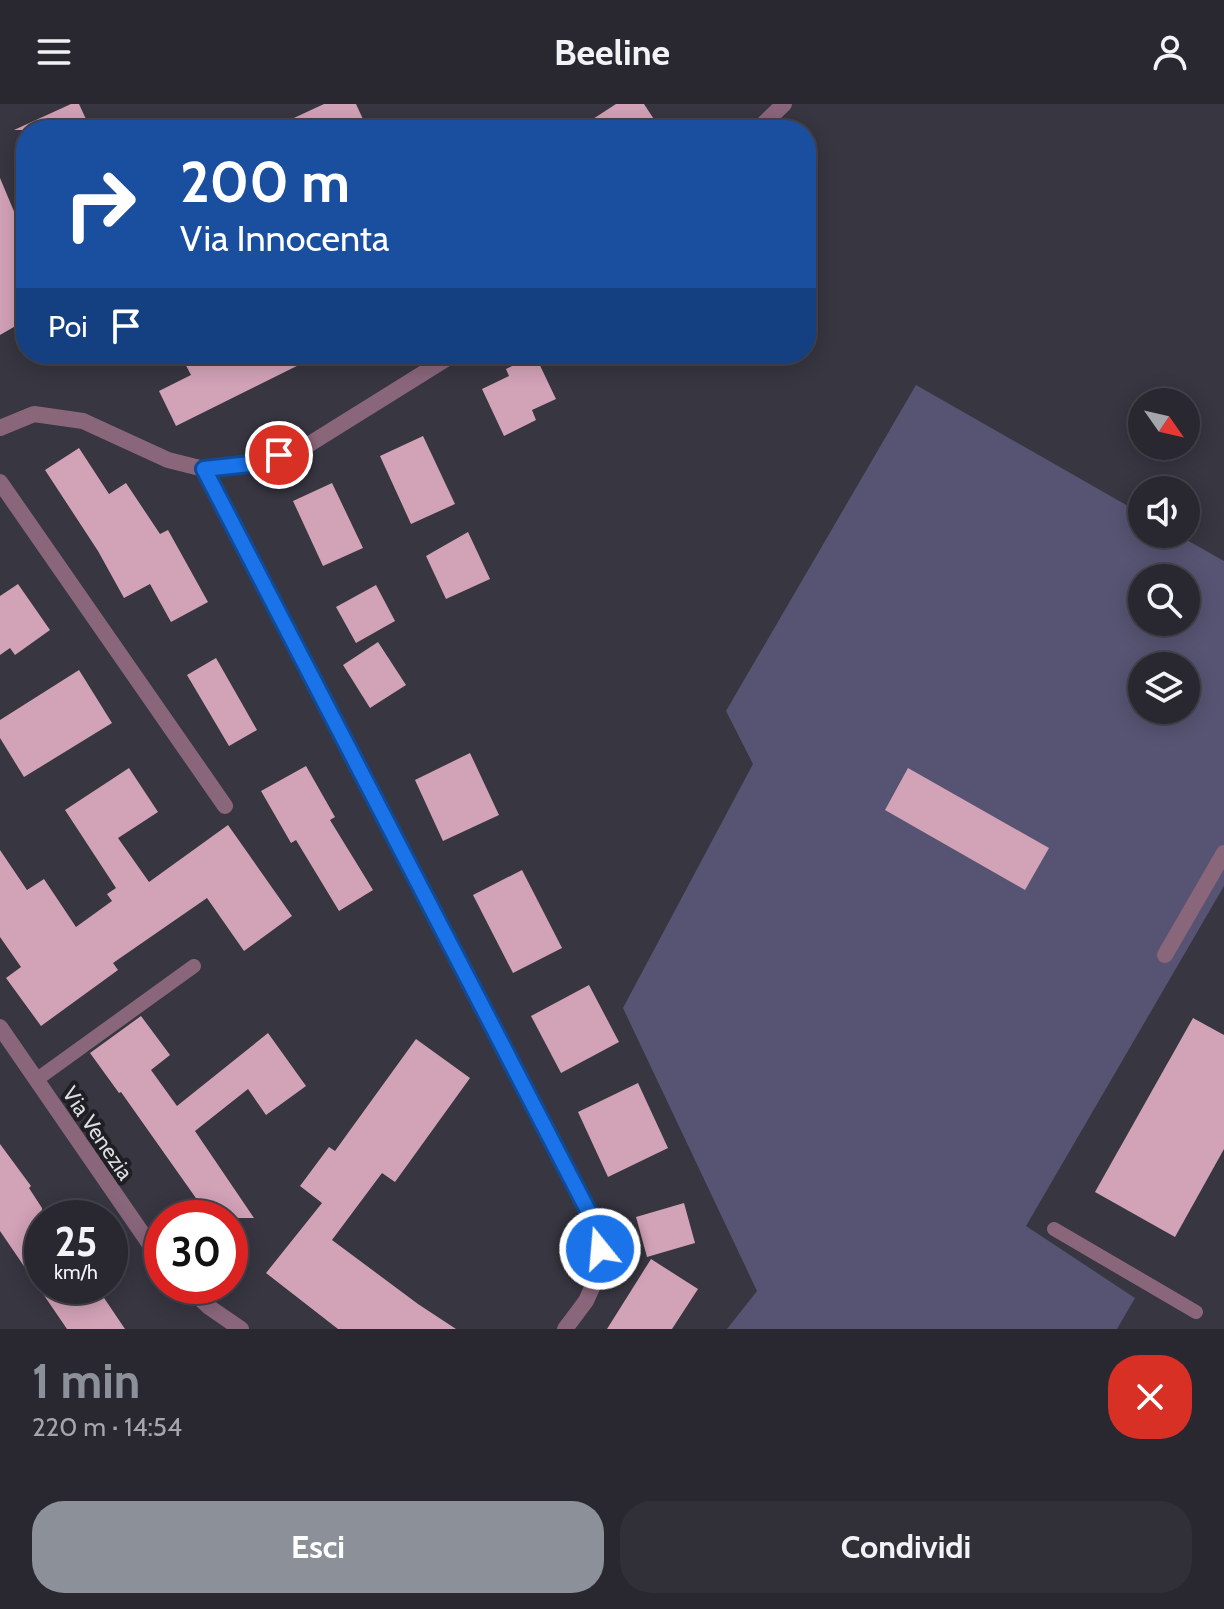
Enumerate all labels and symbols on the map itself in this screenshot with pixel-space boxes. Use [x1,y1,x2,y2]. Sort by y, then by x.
north arrow [1128,388,1200,460]
pin [245,421,313,489]
street label: Via Venezia [56,1081,139,1186]
speed limit sign: 30 [144,1200,248,1304]
position arrow [558,1207,642,1291]

